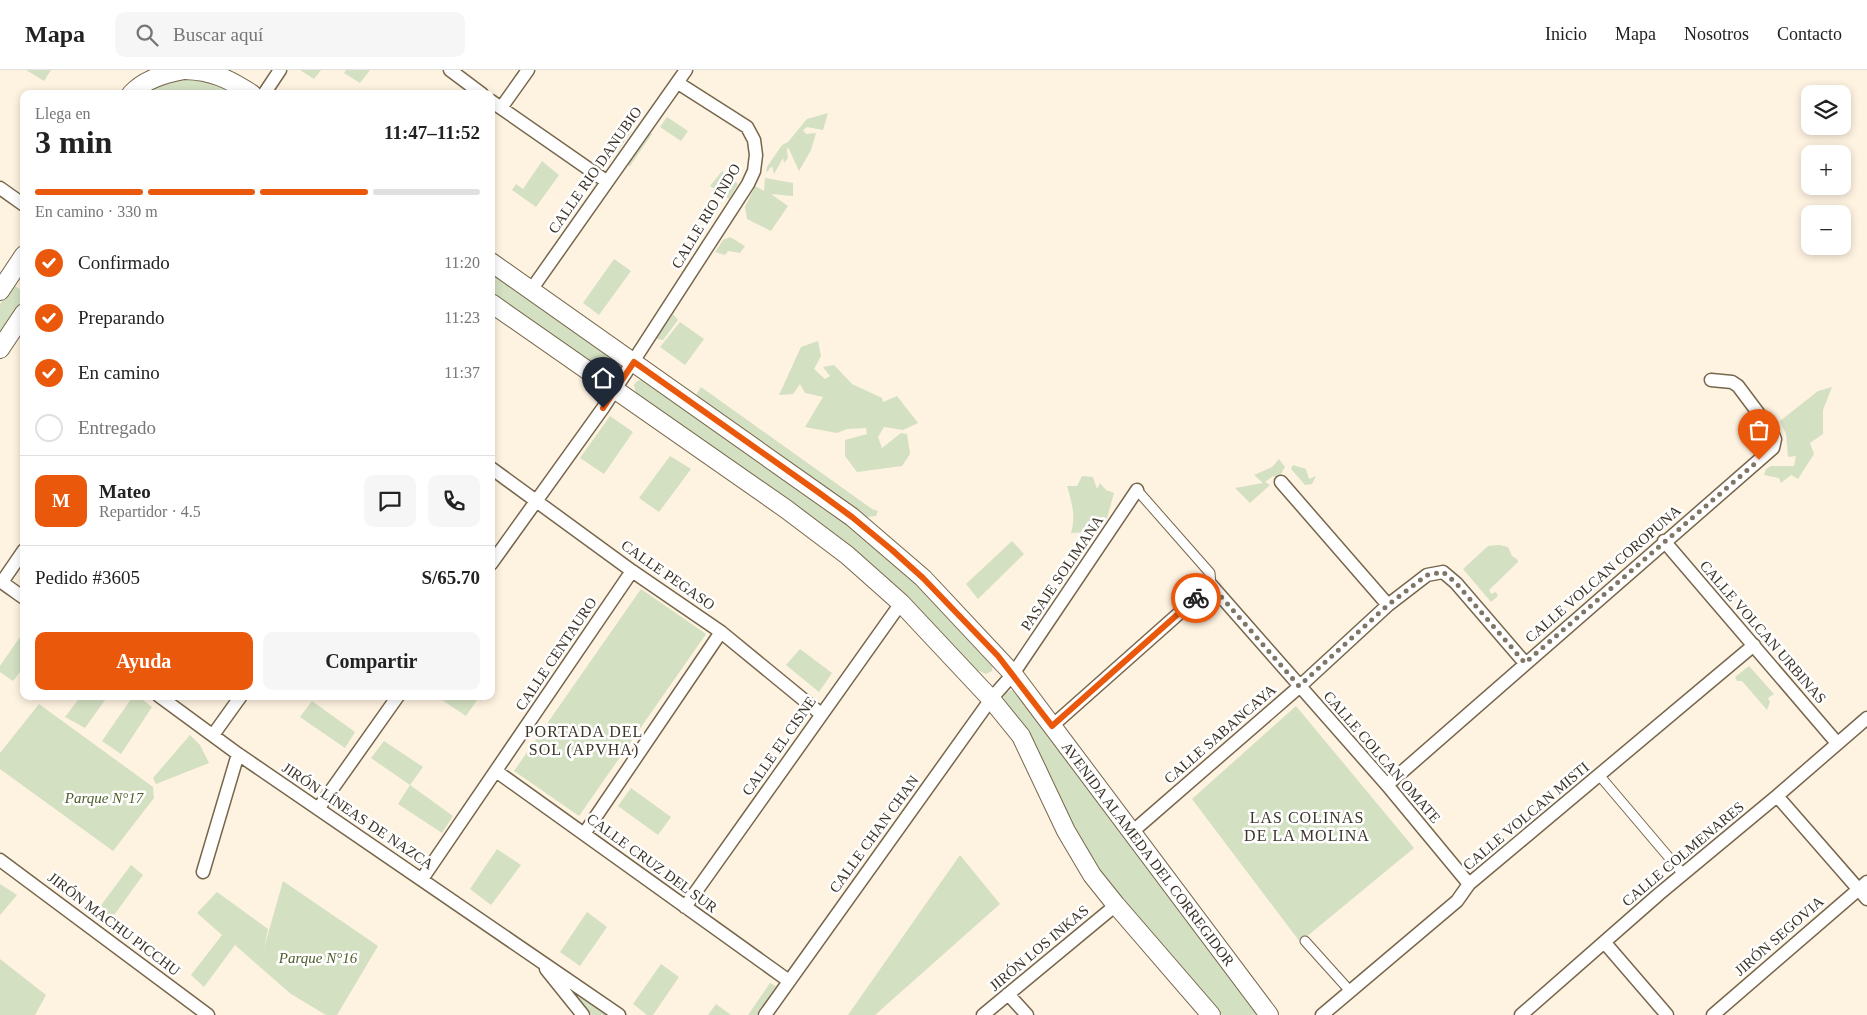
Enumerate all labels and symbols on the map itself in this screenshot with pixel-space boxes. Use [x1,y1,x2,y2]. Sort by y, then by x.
street label: CALLE RIO DANUBIO [545,104,645,236]
street label: CALLE RIO INDO [668,161,744,271]
pin [582,357,624,408]
pin [1738,409,1780,460]
street label: CALLE VOLCAN COROPUNA [1522,502,1684,646]
street label: PASAJE SOLIMANA [1018,512,1106,633]
street label: CALLE PEGASO [618,537,718,613]
street label: CALLE VOLCAN URBINAS [1697,557,1829,707]
courier [1171,573,1221,623]
street label: CALLE CENTAURO [512,594,600,713]
street label: CALLE SABANCAYA [1161,681,1279,787]
street label: CALLE COLCAN OMATE [1320,688,1444,826]
street label: CALLE EL CISNE [739,694,819,798]
district label: PORTADA DEL SOL (APVHA) [525,723,643,759]
street label: AVENIDA ALAMEDA DEL CORREGIDOR [1058,739,1238,969]
street label: JIRÓN LÍNEAS DE NAZCA [279,759,437,873]
street label: CALLE VOLCAN MISTI [1460,759,1592,873]
street label: CALLE CHAN CHAN [826,772,922,896]
park label: Parque N°17 [64,790,145,806]
street label: CALLE COLMENARES [1619,798,1747,910]
district label: LAS COLINAS DE LA MOLINA [1244,809,1370,844]
street label: CALLE CRUZ DEL SUR [584,810,720,916]
street label: JIRÓN MACHU PICCHU [45,869,183,979]
street label: JIRÓN SEGOVIA [1731,893,1827,979]
street label: JIRÓN LOS INKAS [986,902,1092,994]
park label: Parque N°16 [278,950,358,966]

